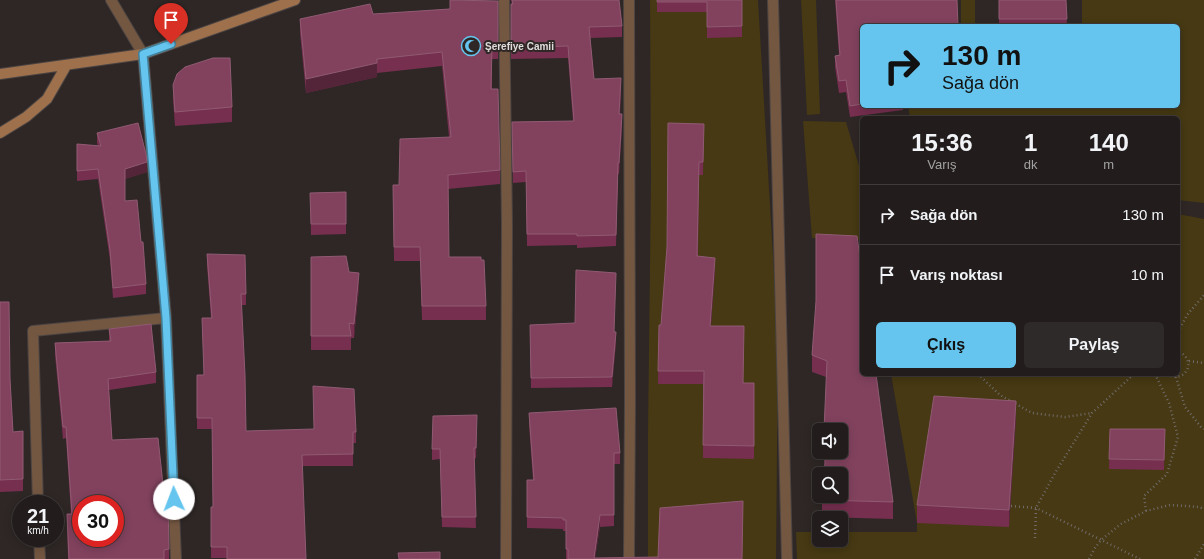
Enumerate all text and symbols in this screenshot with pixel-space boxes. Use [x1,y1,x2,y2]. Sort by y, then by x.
pin [154,3,188,44]
icon: arrive [160,9,182,31]
mosque icon: Şerefiye Camii [460,35,482,57]
icon: right [876,40,928,92]
text: 130 m [942,40,1021,71]
place label: Şerefiye Camii [485,41,554,52]
text: Sağa dön [942,73,1019,93]
text: 15:36 [911,129,973,156]
text: 1 [1024,129,1037,156]
text: 140 [1089,129,1129,156]
text: Varış [927,157,957,172]
text: dk [1024,157,1038,172]
text: m [1103,157,1114,172]
icon: right [876,204,898,226]
text: Sağa dön [910,206,978,223]
text: 130 m [1122,206,1164,223]
icon: arrive [876,264,898,286]
text: Varış noktası [910,266,1003,283]
text: 10 m [1131,266,1164,283]
button: Çıkış [876,322,1016,368]
button: Paylaş [1024,322,1164,368]
map controls [812,423,848,547]
button: sound [812,423,848,459]
button: search [812,467,848,503]
position arrow [153,478,195,520]
speed limit sign: 30 [72,495,124,547]
text: 21 [27,505,49,527]
button: layers [812,511,848,547]
text: km/h [27,525,49,536]

